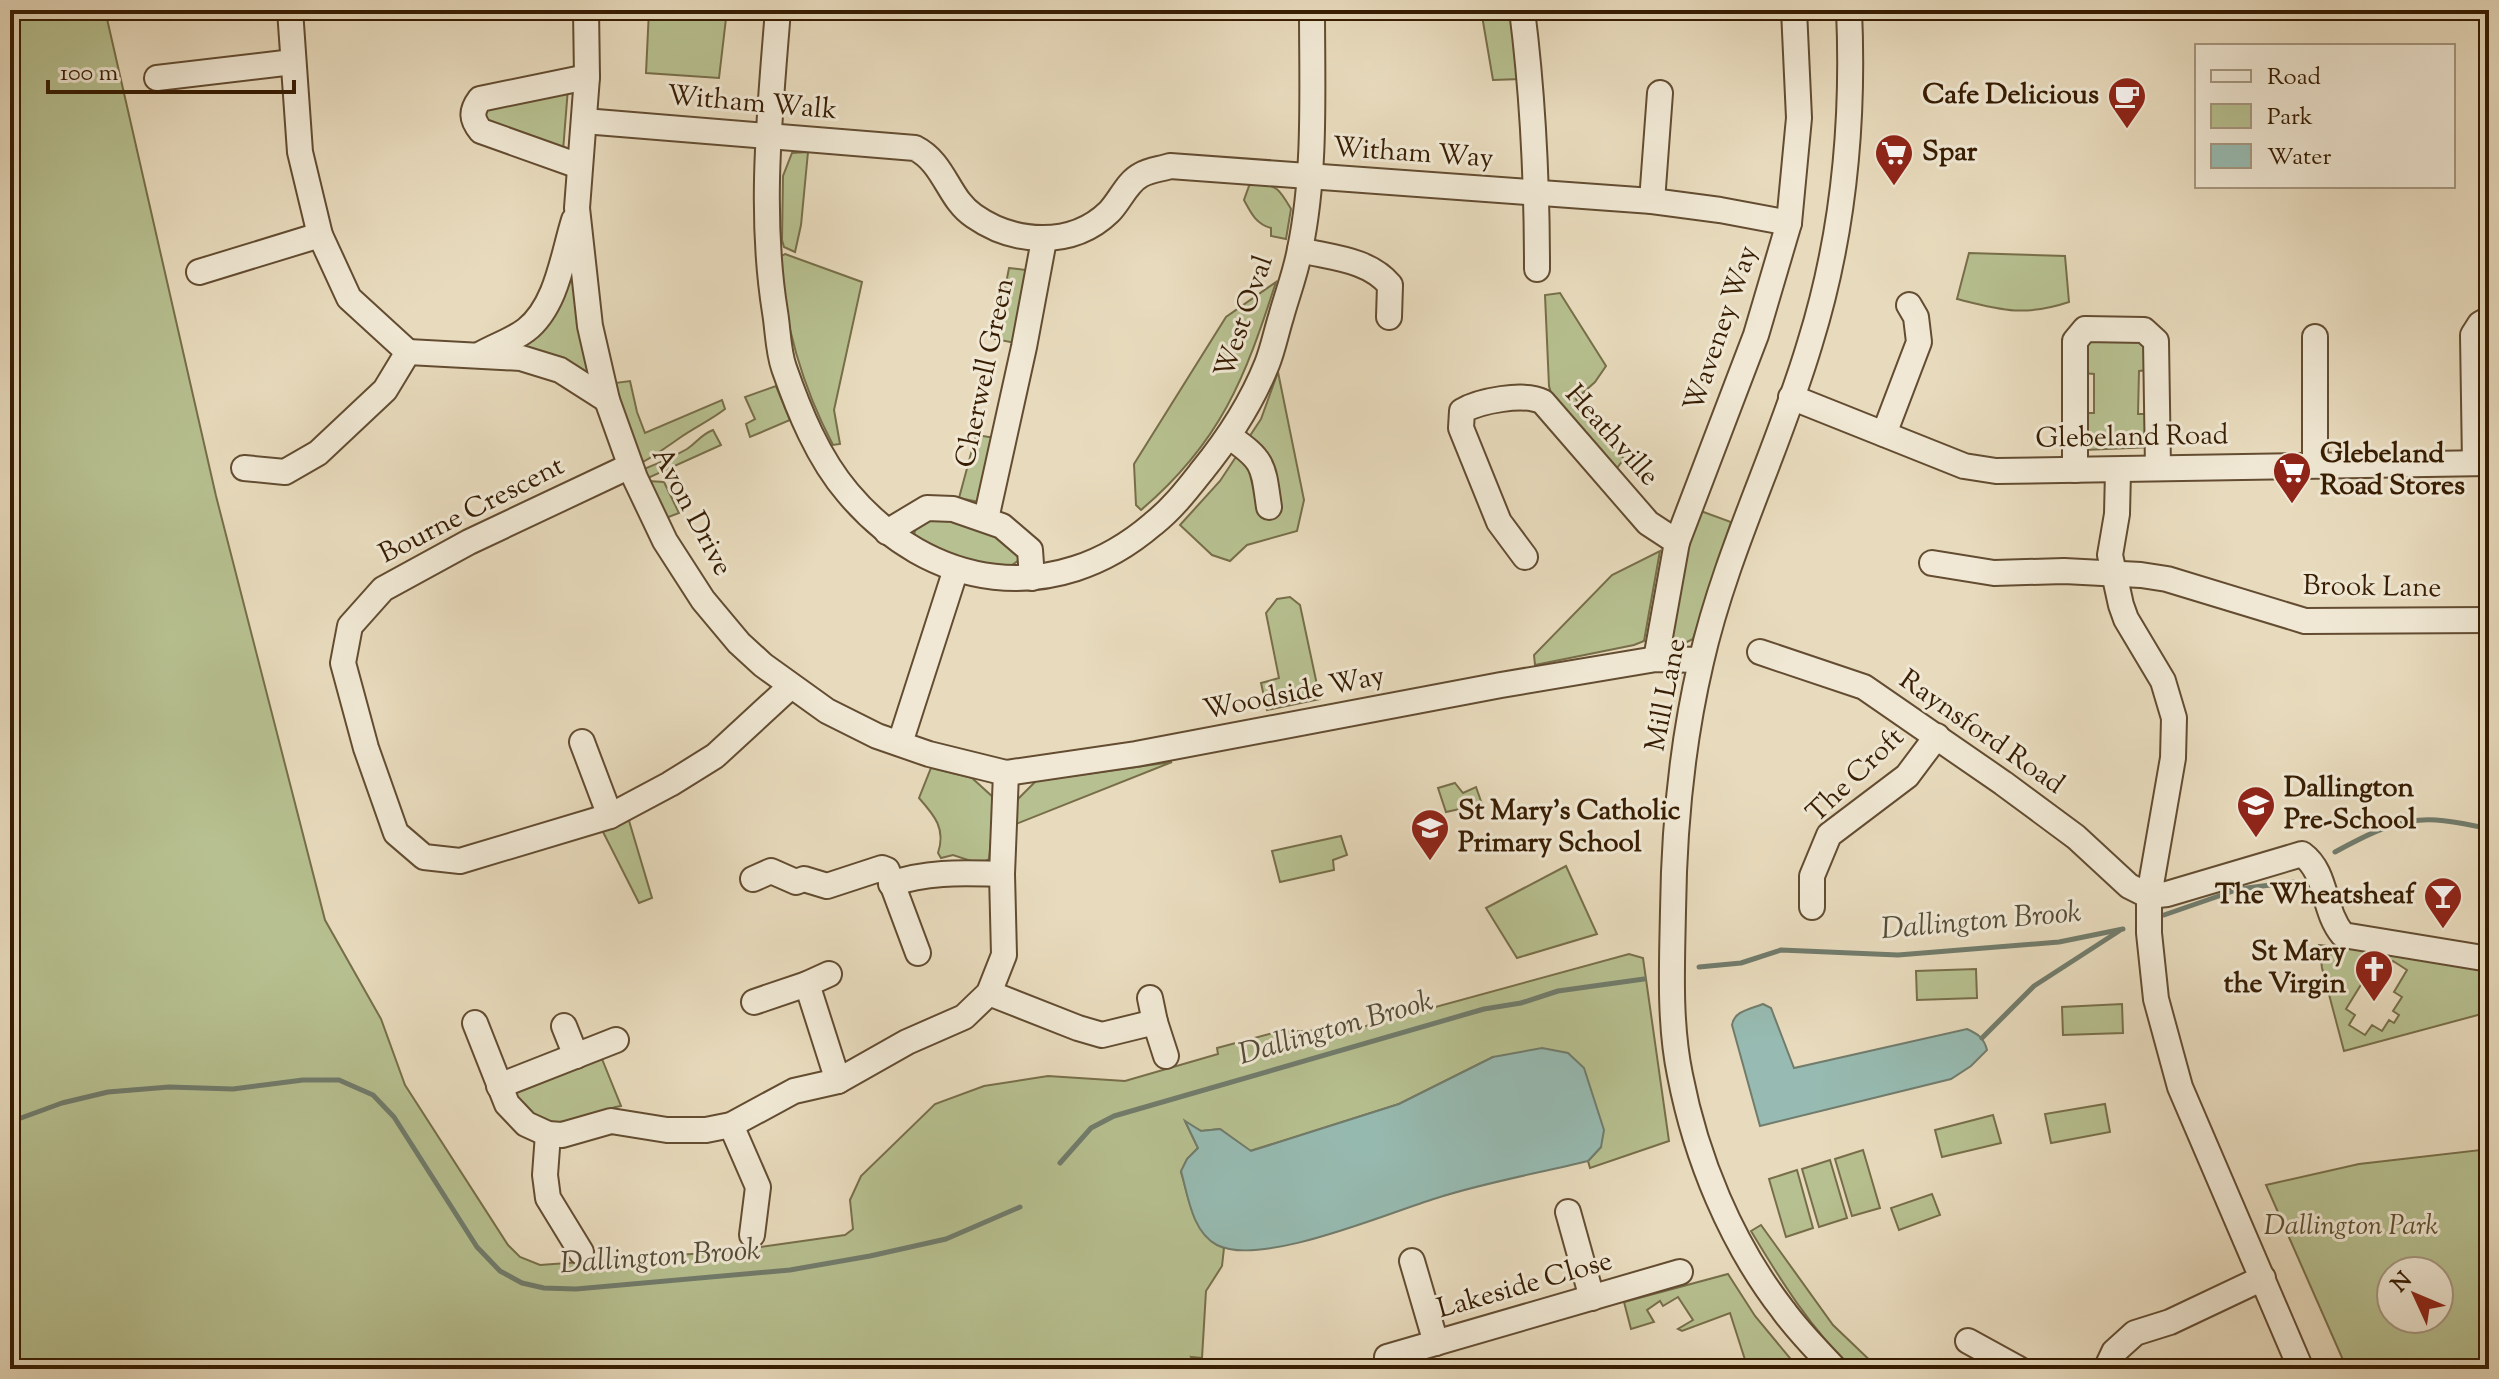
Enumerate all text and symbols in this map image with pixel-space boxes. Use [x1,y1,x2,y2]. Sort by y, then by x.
scale bar [48,44,294,94]
legend [2195,44,2455,188]
text: 100 m [60,57,118,91]
text: Road [2267,61,2321,95]
cafe icon: Cafe Delicious [2106,75,2148,130]
place label: Cafe Delicious [1922,76,2099,116]
street label: Witham Walk [665,77,839,131]
text: Park [2267,101,2313,135]
street label: Witham Way [1331,128,1495,180]
supermarket icon: Spar [1873,132,1915,187]
place label: Spar [1922,133,1978,173]
text: Water [2267,141,2331,175]
street label: Waveney Way [1675,240,1769,418]
street label: West Oval [1205,250,1285,384]
street label: Cherwell Green [946,274,1026,472]
street label: Heathville [1554,376,1668,496]
street label: Glebeland Road [2035,416,2229,460]
place label: Glebeland Road Stores [2320,435,2465,507]
street label: Avon Drive [640,441,742,583]
street label: Bourne Crescent [372,447,572,575]
supermarket icon: Glebeland Road Stores [2271,450,2313,505]
street label: Brook Lane [2302,567,2442,609]
street label: Mill Lane [1636,635,1698,755]
street label: Woodside Way [1200,657,1388,731]
street label: Raynsford Road [1890,661,2072,805]
street label: The Croft [1798,719,1914,833]
place label: Dallington Pre-School [2284,769,2416,841]
school or university icon: Dallington Pre-School [2235,784,2277,839]
place label: St Mary's Catholic Primary School [1458,792,1681,864]
school or university icon: St Mary's Catholic Primary School [1409,807,1451,862]
bar icon: The Wheatsheaf [2422,875,2464,930]
place label: The Wheatsheaf [2215,876,2417,916]
water label: Dallington Brook [1879,892,2083,952]
place label: St Mary the Virgin [2224,933,2346,1005]
church icon: St Mary the Virgin [2353,948,2395,1003]
water label: Dallington Brook [1234,981,1438,1077]
park label: Dallington Park [2264,1207,2438,1247]
water label: Dallington Brook [558,1230,762,1286]
street label: Lakeside Close [1433,1242,1617,1330]
north arrow [2375,1255,2455,1335]
text: N [2385,1265,2421,1301]

